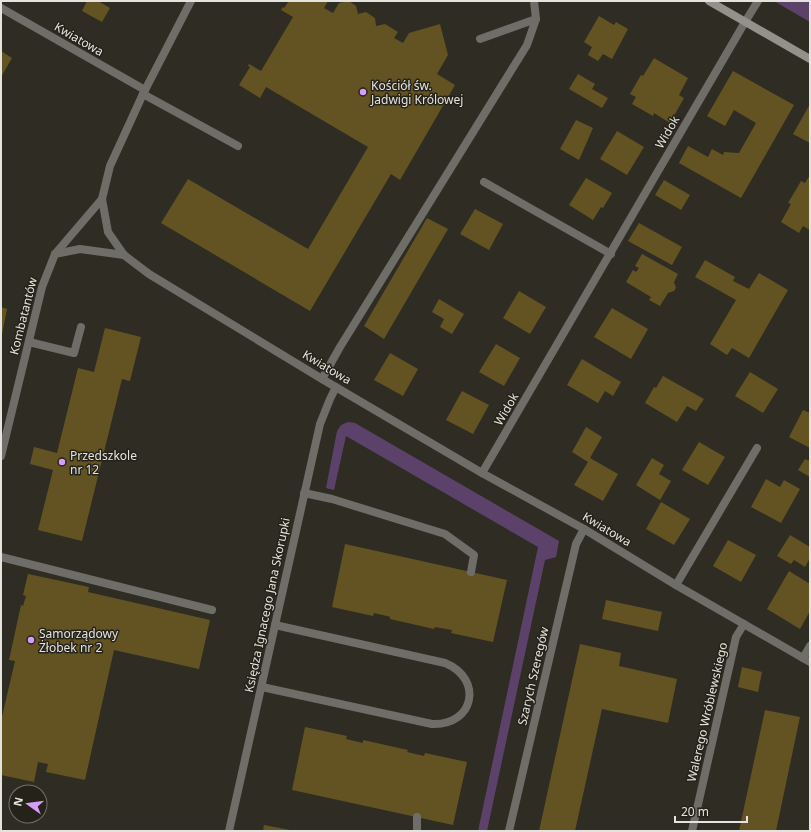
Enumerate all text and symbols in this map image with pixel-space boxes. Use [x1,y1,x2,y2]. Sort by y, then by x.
street label: Kwiatowa [51,18,107,60]
place label: Kościół św. Jadwigi Królowej [370,77,463,108]
marker: Kościół św. Jadwigi Królowej [358,87,368,97]
street label: Widok [651,112,683,152]
street label: Kombatantów [5,275,41,357]
street label: Kwiatowa [299,346,355,388]
street label: Widok [490,389,522,429]
place label: Przedszkole nr 12 [70,447,137,478]
marker: Przedszkole nr 12 [57,457,67,467]
street label: Kwiatowa [579,508,635,550]
street label: Księdza Ignacego Jana Skorupki [240,516,294,694]
place label: Samorządowy Żłobek nr 2 [39,625,119,656]
street label: Szarych Szeregów [513,625,553,727]
marker: Samorządowy Żłobek nr 2 [26,635,36,645]
street label: Walerego Wróblewskiego [683,640,731,784]
north arrow [8,784,48,824]
text: N [9,795,26,808]
scale bar [675,798,747,824]
text: 20 m [681,803,709,820]

